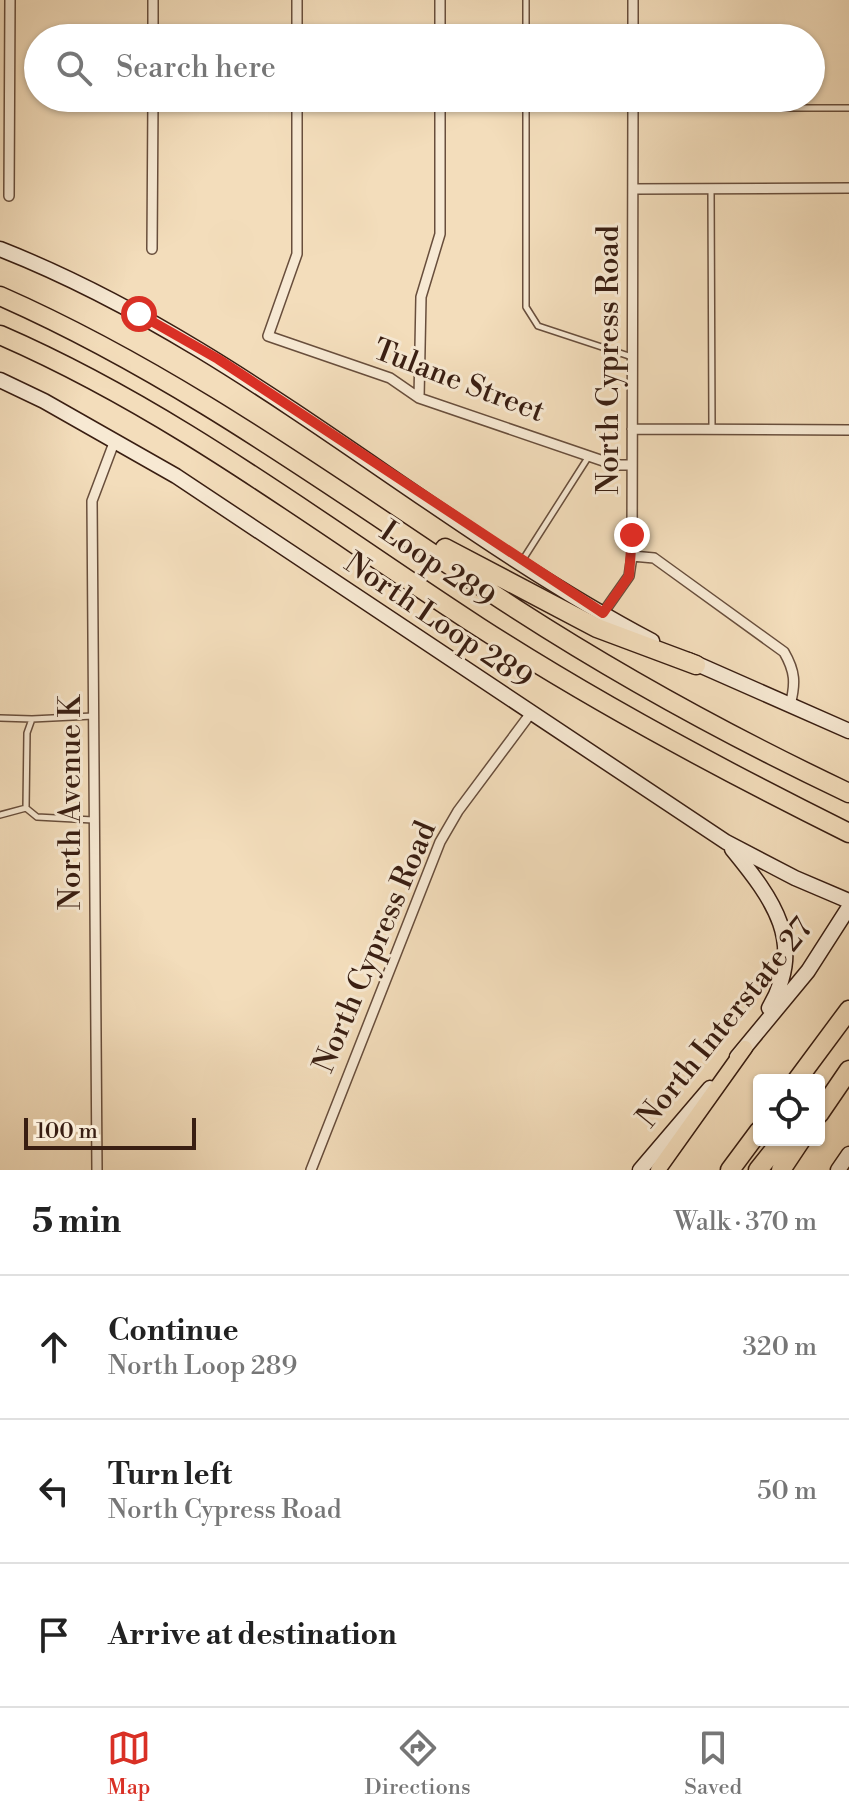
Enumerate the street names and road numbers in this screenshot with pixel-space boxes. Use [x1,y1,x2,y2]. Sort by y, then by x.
street label: North Cypress Road [590,225,628,495]
street label: Tulane Street [368,331,550,431]
street label: Loop 289 [372,513,502,617]
street label: North Loop 289 [337,544,539,698]
street label: North Avenue K [52,694,90,910]
street label: North Cypress Road [305,816,445,1078]
street label: North Interstate 27 [629,910,821,1136]

